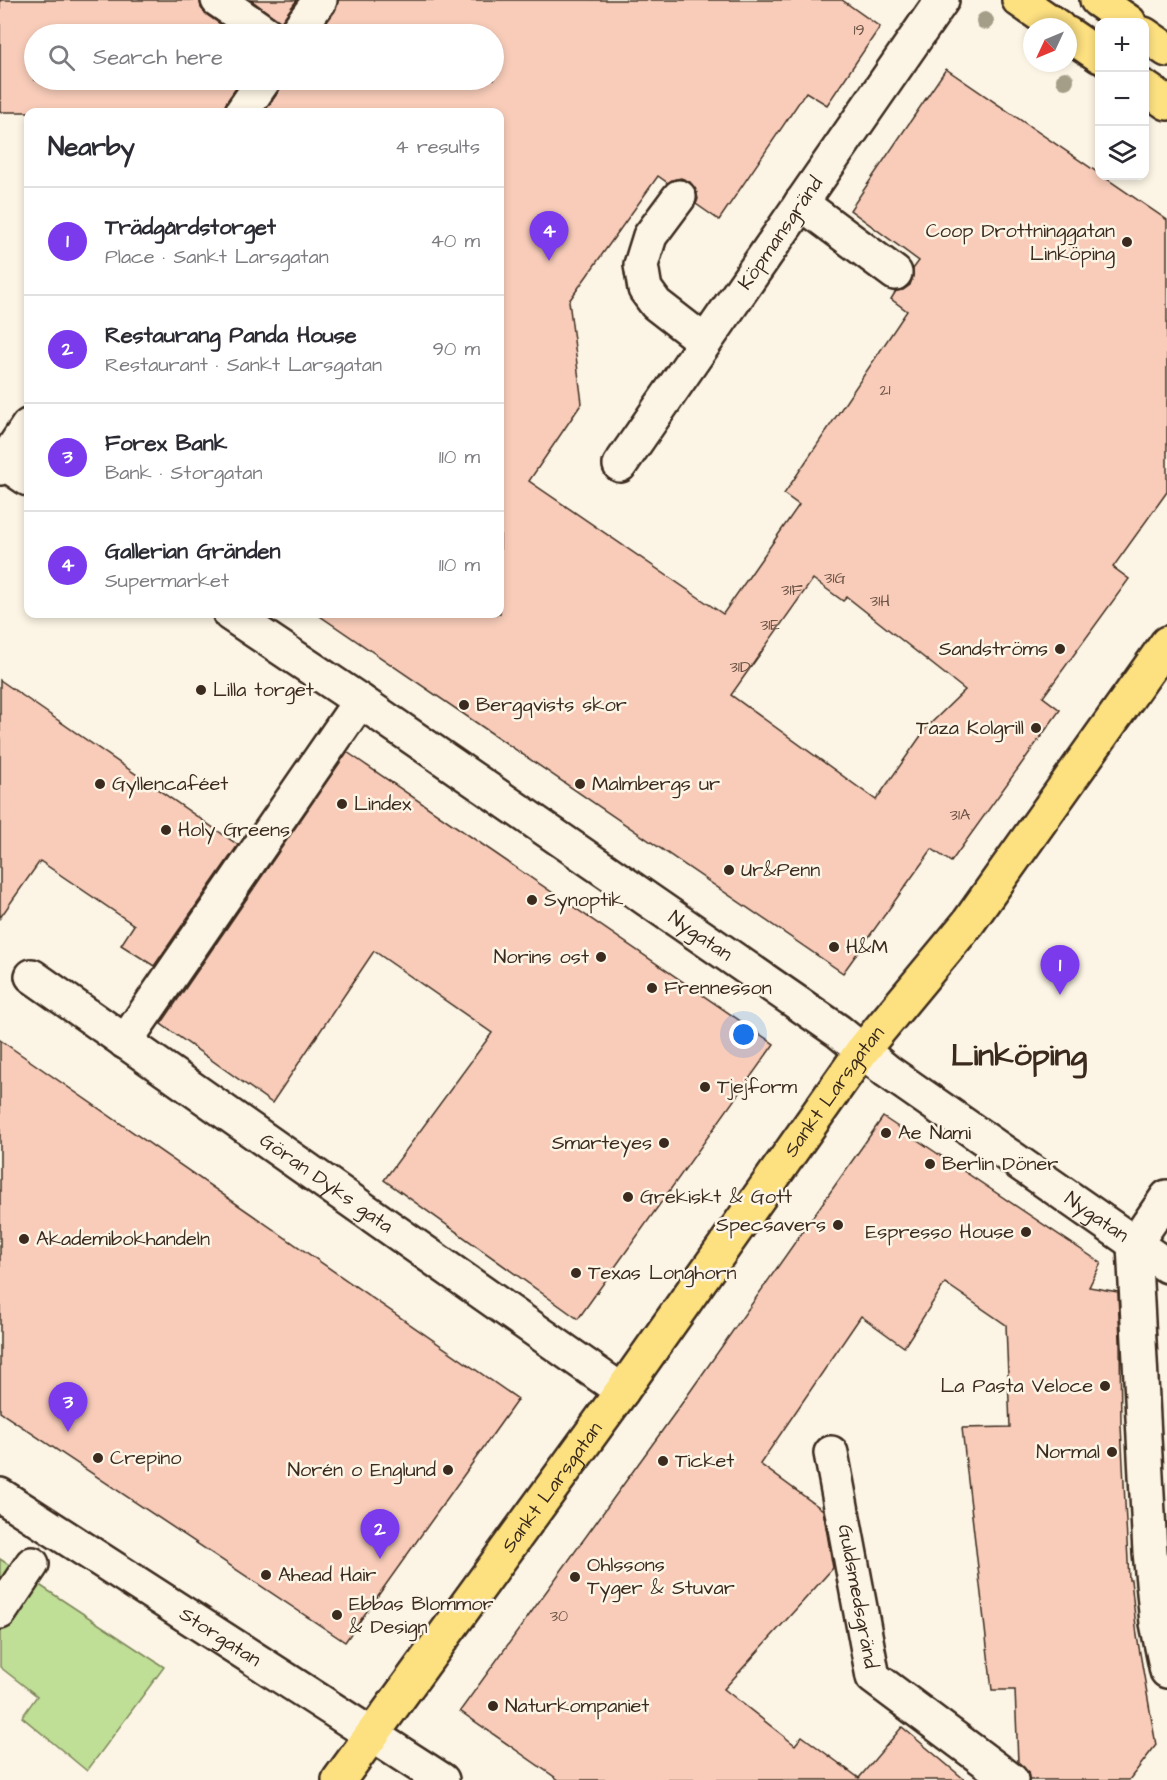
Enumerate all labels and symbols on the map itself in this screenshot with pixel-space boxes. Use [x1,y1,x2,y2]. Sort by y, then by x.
north arrow [1023,18,1077,72]
house number: 19 [853,19,865,41]
street label: Köpmansgränd [731,171,830,295]
pin: 4 [530,212,568,261]
place label: Coop Drottninggatan Linköping [926,217,1115,269]
marker: Coop Drottninggatan Linköping [1120,235,1134,249]
house number: 21 [879,379,891,401]
house number: 31G [824,567,846,589]
house number: 31F [781,579,803,601]
house number: 31H [870,590,890,612]
house number: 31E [760,614,780,636]
place label: Sandströms [939,635,1048,663]
marker: Sandströms [1053,642,1067,656]
house number: 31D [730,656,750,678]
place label: Lilla torget [213,676,314,705]
marker: Lilla torget [194,683,208,697]
place label: Bergqvists skor [476,691,627,720]
marker: Bergqvists skor [457,698,471,712]
place label: Taza Kolgrill [916,714,1024,743]
marker: Taza Kolgrill [1029,721,1043,735]
place label: Gyllencaféet [112,770,228,799]
place label: Malmbergs ur [592,770,720,799]
marker: Gyllencaféet [93,777,107,791]
marker: Malmbergs ur [573,777,587,791]
place label: Lindex [354,790,412,818]
marker: Lindex [335,797,349,811]
house number: 31A [950,804,970,826]
place label: Holy Greens [178,816,290,845]
marker: Holy Greens [159,823,173,837]
place label: Ur&Penn [741,856,820,884]
marker: Ur&Penn [722,863,736,877]
place label: Synoptik [544,886,624,915]
marker: Synoptik [525,893,539,907]
street label: Nygatan [663,904,738,968]
place label: H&M [846,933,888,961]
marker: H&M [827,940,841,954]
place label: Norins ost [494,943,589,971]
pin: 1 [1040,946,1080,995]
marker: Norins ost [594,950,608,964]
place label: Frennesson [664,974,772,1002]
marker: Frennesson [645,981,659,995]
your location [729,1020,758,1049]
street label: Sankt Larsgatan [777,1020,891,1163]
district label: Linköping [951,1033,1087,1079]
place label: Tjejform [717,1073,798,1101]
marker: Tjejform [698,1080,712,1094]
place label: Ae Nami [898,1119,971,1147]
street label: Göran Dyks gata [254,1126,399,1240]
marker: Ae Nami [879,1126,893,1140]
place label: Smarteyes [552,1129,652,1158]
marker: Smarteyes [657,1136,671,1150]
place label: Berlin Döner [942,1150,1058,1178]
marker: Berlin Döner [923,1157,937,1171]
place label: Grekiskt & Gott [640,1183,792,1211]
street label: Nygatan [1059,1185,1134,1249]
marker: Grekiskt & Gott [621,1190,635,1204]
place label: Specsavers [716,1211,826,1239]
marker: Specsavers [831,1218,845,1232]
place label: Espresso House [865,1218,1014,1246]
place label: Akademibokhandeln [36,1225,210,1253]
marker: Espresso House [1019,1225,1033,1239]
marker: Akademibokhandeln [17,1232,31,1246]
place label: Texas Longhorn [588,1259,737,1288]
marker: Texas Longhorn [569,1266,583,1280]
place label: La Pasta Veloce [941,1372,1093,1400]
marker: La Pasta Veloce [1098,1379,1112,1393]
pin: 3 [48,1382,88,1432]
street label: Sankt Larsgatan [495,1416,609,1558]
place label: Normal [1036,1438,1100,1466]
place label: Crepino [110,1444,181,1472]
marker: Normal [1105,1445,1119,1459]
place label: Ticket [675,1447,734,1475]
marker: Crepino [91,1451,105,1465]
marker: Ticket [656,1454,670,1468]
place label: Norén o Englund [287,1456,436,1485]
marker: Norén o Englund [441,1463,455,1477]
pin: 2 [360,1510,400,1559]
street label: Guldsmedsgränd [831,1522,885,1671]
place label: Ohlssons Tyger & Stuvar [587,1551,735,1603]
place label: Ahead Hair [278,1561,376,1589]
marker: Ahead Hair [259,1568,273,1582]
marker: Ohlssons Tyger & Stuvar [568,1570,582,1584]
place label: Ebbas Blommor & Design [349,1590,494,1642]
street label: Storgatan [174,1600,266,1674]
house number: 30 [550,1605,568,1627]
marker: Ebbas Blommor & Design [330,1608,344,1622]
place label: Naturkompaniet [505,1692,649,1720]
marker: Naturkompaniet [486,1699,500,1713]

